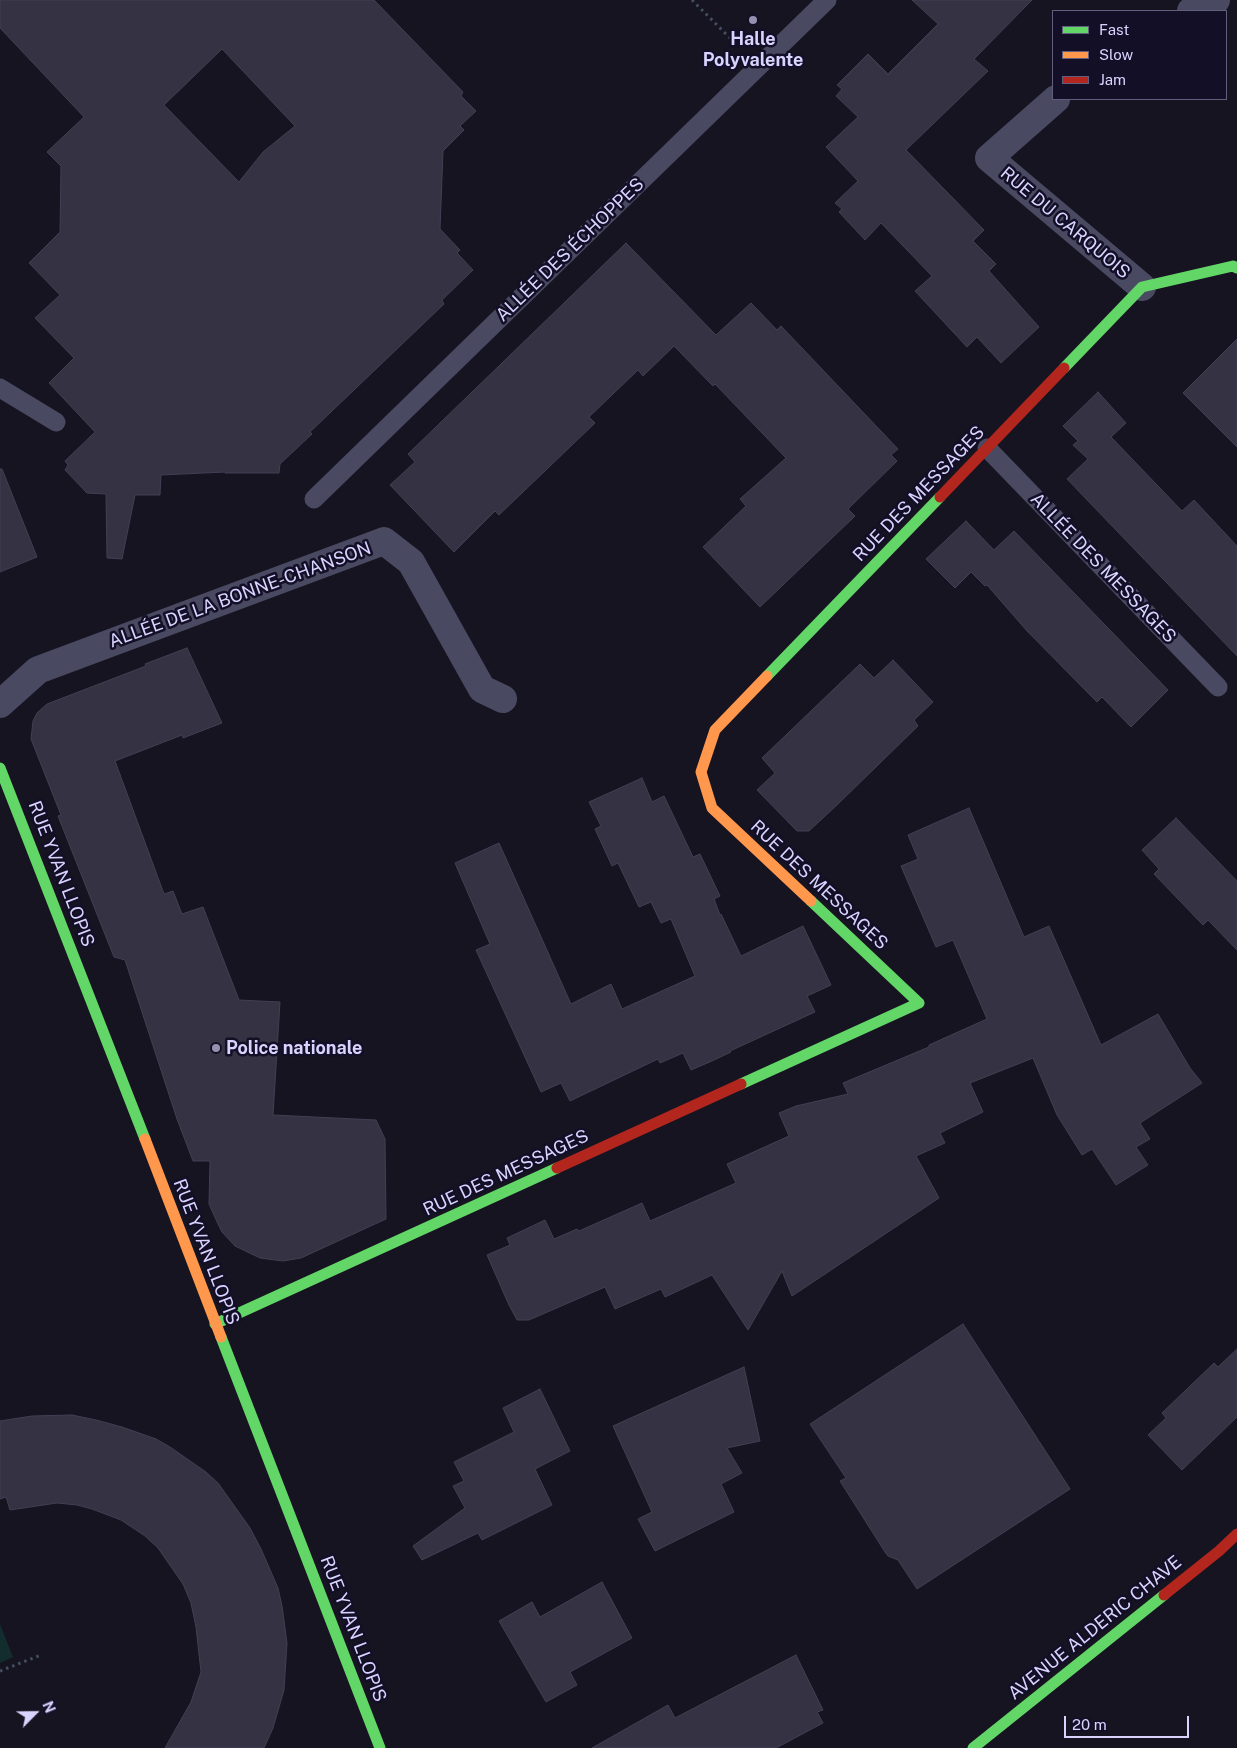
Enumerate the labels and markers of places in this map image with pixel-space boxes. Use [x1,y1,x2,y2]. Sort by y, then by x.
marker: Halle Polyvalente [747,14,759,26]
place label: Halle Polyvalente [703,28,803,70]
place label: Police nationale [226,1037,362,1059]
marker: Police nationale [210,1042,222,1054]

